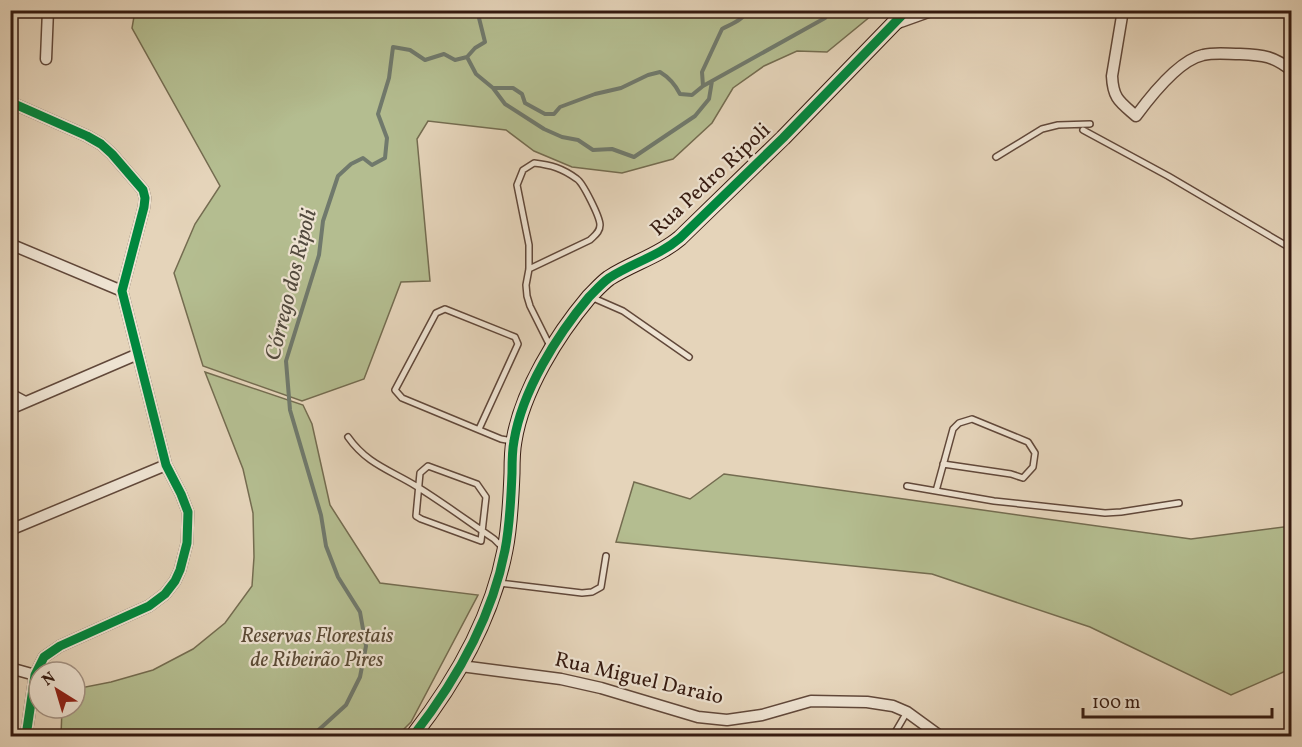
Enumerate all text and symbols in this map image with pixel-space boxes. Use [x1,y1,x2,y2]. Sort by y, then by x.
street label: Rua Pedro Ripoli [644,117,778,243]
water label: Córrego dos Ripoli [258,206,326,364]
park label: Reservas Florestais de Ribeirão Pires [240,622,394,675]
street label: Rua Miguel Daraio [552,645,726,713]
north arrow [27,660,87,720]
text: N [38,667,61,692]
scale bar [1083,681,1272,719]
text: 100 m [1092,691,1141,716]

